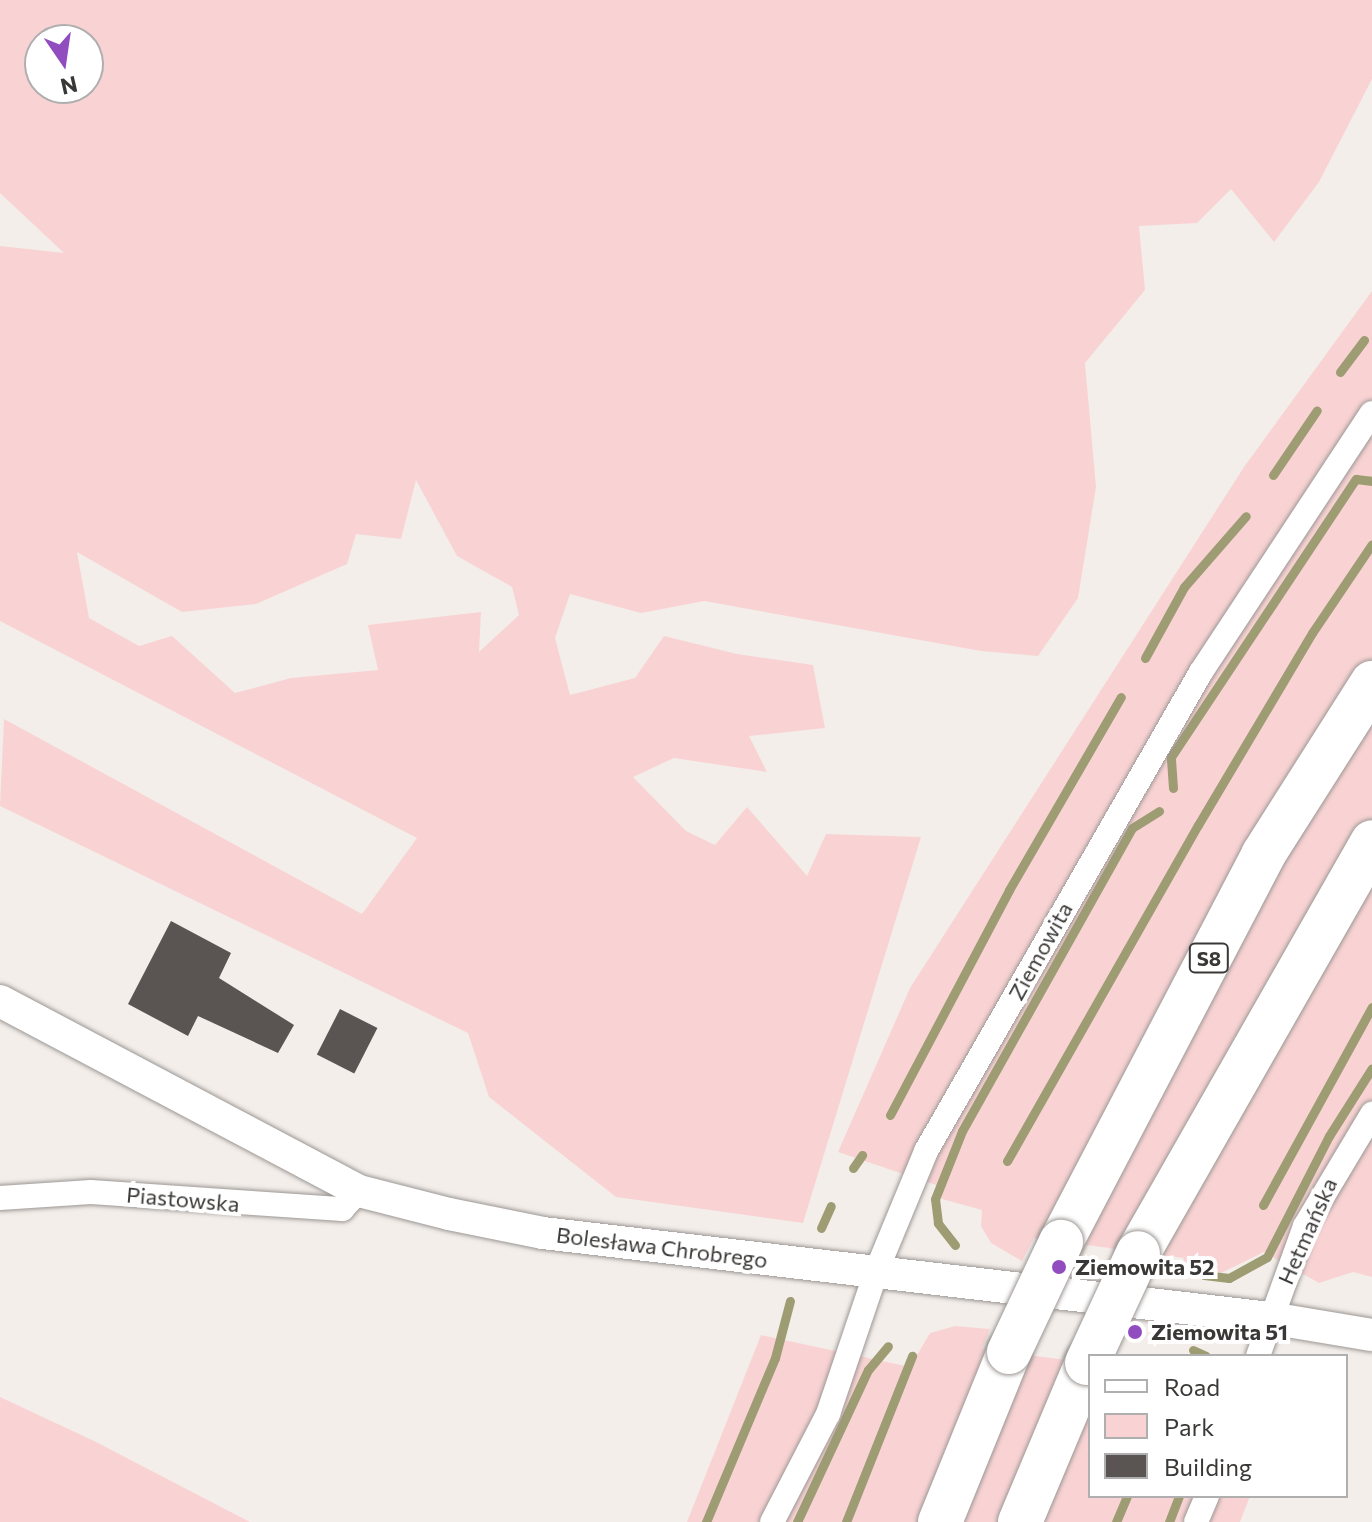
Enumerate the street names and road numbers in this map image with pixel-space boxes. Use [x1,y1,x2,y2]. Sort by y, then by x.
street label: Ziemowita [1002,897,1078,1005]
road number: S8 [1187,942,1231,974]
street label: Hetmańska [1272,1174,1342,1288]
street label: Piastowska [125,1181,241,1217]
street label: Bolesława Chrobrego [555,1221,769,1273]

